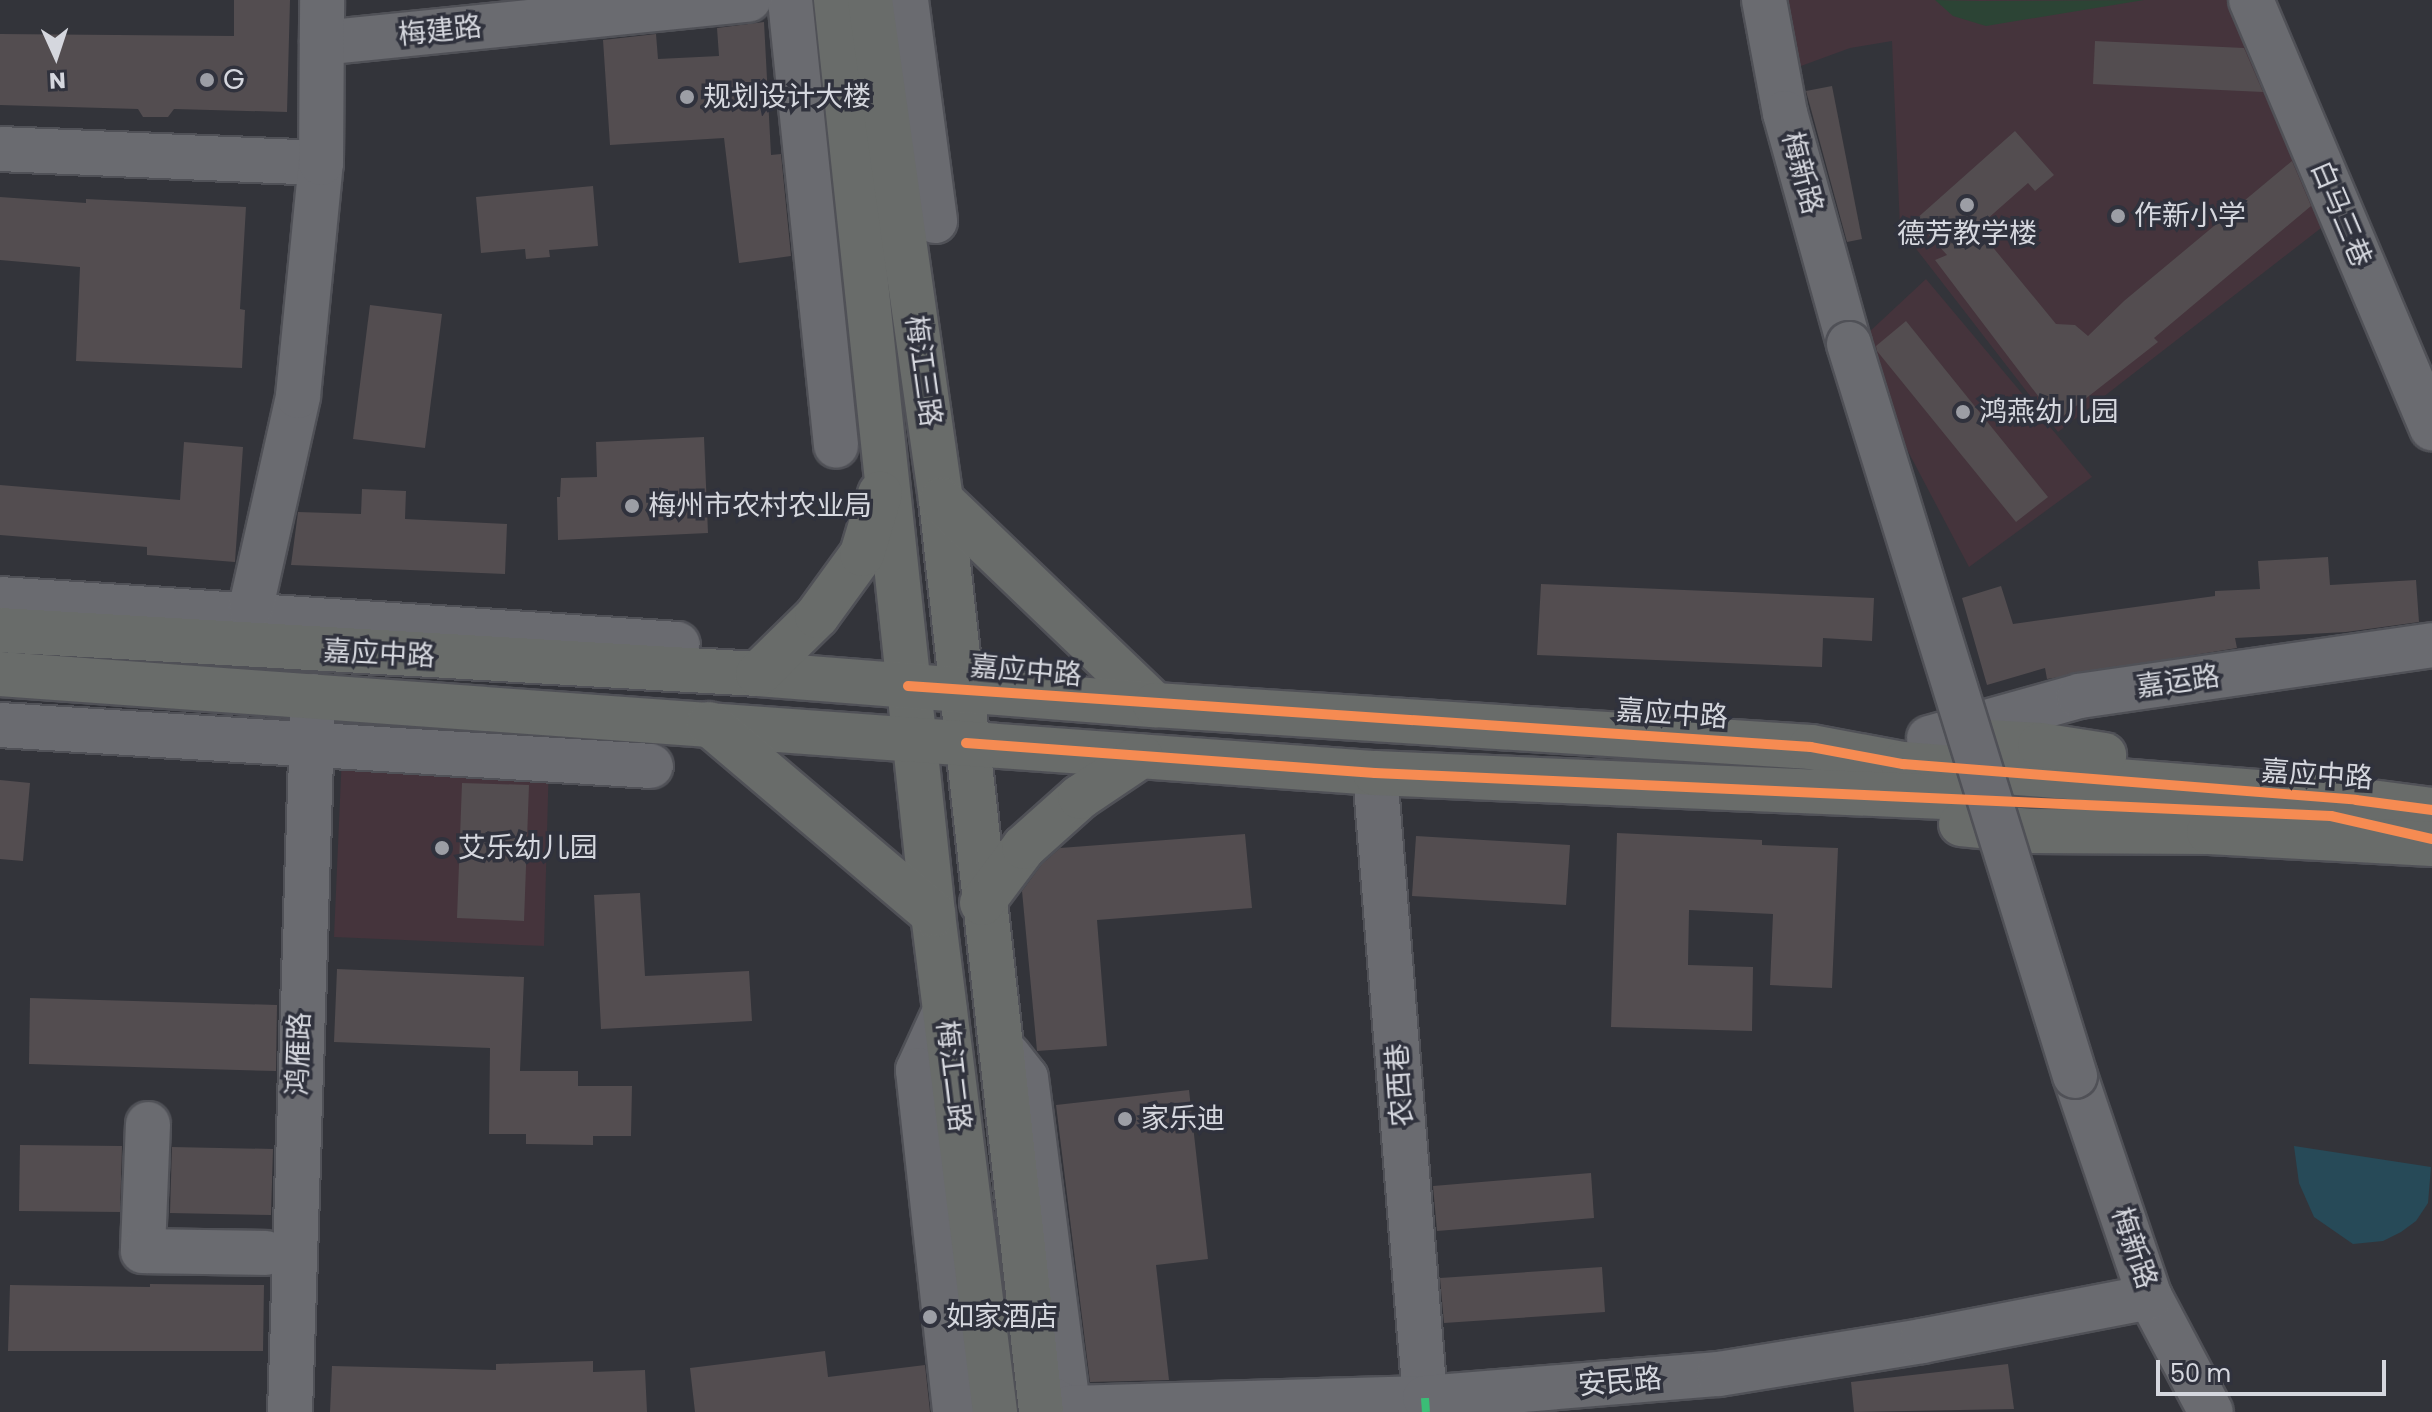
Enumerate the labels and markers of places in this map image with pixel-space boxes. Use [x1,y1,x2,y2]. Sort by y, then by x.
place label: G [223,63,245,97]
marker: G [198,71,216,89]
place label: 规划设计大楼 [703,80,871,114]
marker: 规划设计大楼 [678,88,696,106]
marker: 德芳教学楼 [1958,196,1976,214]
place label: 作新小学 [2134,199,2246,233]
marker: 作新小学 [2109,207,2127,225]
place label: 德芳教学楼 [1897,217,2037,251]
place label: 鸿燕幼儿园 [1979,395,2119,429]
marker: 鸿燕幼儿园 [1954,403,1972,421]
place label: 梅州市农村农业局 [648,489,872,523]
marker: 梅州市农村农业局 [623,497,641,515]
place label: 艾乐幼儿园 [458,831,598,865]
marker: 艾乐幼儿园 [433,839,451,857]
place label: 家乐迪 [1141,1102,1225,1136]
marker: 家乐迪 [1116,1110,1134,1128]
place label: 如家酒店 [946,1300,1058,1334]
marker: 如家酒店 [921,1308,939,1326]

